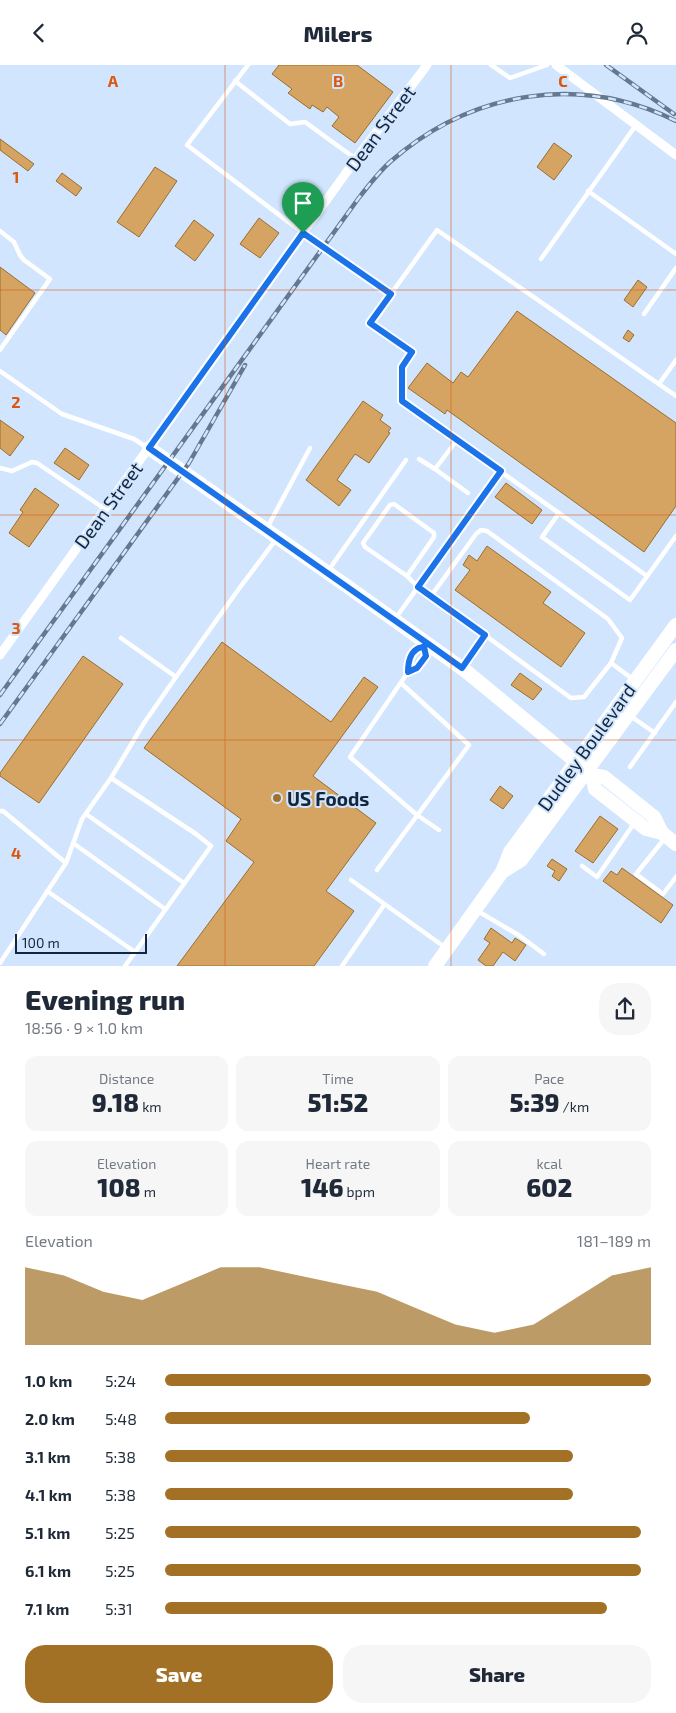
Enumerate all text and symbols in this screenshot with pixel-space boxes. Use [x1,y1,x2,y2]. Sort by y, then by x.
icon: back [25,19,53,47]
icon: person [623,19,651,47]
text: Milers [304,20,372,46]
text: A [108,71,119,90]
text: B [333,71,343,90]
text: C [558,71,568,90]
street label: Dean Street [340,81,420,175]
text: 1 [13,167,19,186]
pin [282,182,324,233]
icon: arrive [289,189,317,217]
text: 2 [11,392,21,411]
street label: Dean Street [69,457,147,553]
text: 3 [11,618,21,637]
street label: Dudley Boulevard [532,679,640,815]
place label: US Foods [287,787,369,810]
marker: US Foods [271,792,283,804]
text: 4 [11,843,21,862]
scale bar [15,931,148,954]
text: 100 m [22,934,60,951]
text: Evening run [25,982,185,1016]
button: share [599,983,651,1035]
text: 18:56 · 9 × 1.0 km [25,1018,143,1037]
text: Distance [99,1070,154,1087]
text: Time [322,1070,354,1087]
text: Pace [534,1070,564,1087]
text: 9.18 [92,1087,139,1117]
text: 51:52 [308,1087,368,1117]
text: 5:39 [509,1087,559,1117]
text: km [139,1098,162,1115]
text: /km [559,1098,589,1115]
text: Elevation [97,1155,156,1172]
text: Heart rate [306,1155,370,1172]
text: kcal [537,1155,562,1172]
text: 108 [97,1172,141,1202]
text: 146 [301,1172,344,1202]
text: 602 [526,1172,572,1202]
text: m [141,1183,156,1200]
text: bpm [344,1183,375,1200]
text: Elevation [25,1231,93,1250]
text: 181–189 m [577,1231,651,1250]
text: 1.0 km [25,1371,72,1390]
text: 5:24 [105,1371,136,1390]
text: 2.0 km [25,1409,75,1428]
text: 5:48 [105,1409,137,1428]
text: 3.1 km [25,1447,71,1466]
text: 5:38 [105,1447,136,1466]
text: 4.1 km [25,1485,72,1504]
text: 5:38 [105,1485,136,1504]
text: 5.1 km [25,1523,70,1542]
text: 5:25 [105,1523,135,1542]
text: 6.1 km [25,1561,71,1580]
text: 5:25 [105,1561,135,1580]
text: 7.1 km [25,1599,69,1618]
text: 5:31 [105,1599,133,1618]
button: Save [25,1645,333,1703]
button: Share [343,1645,651,1703]

